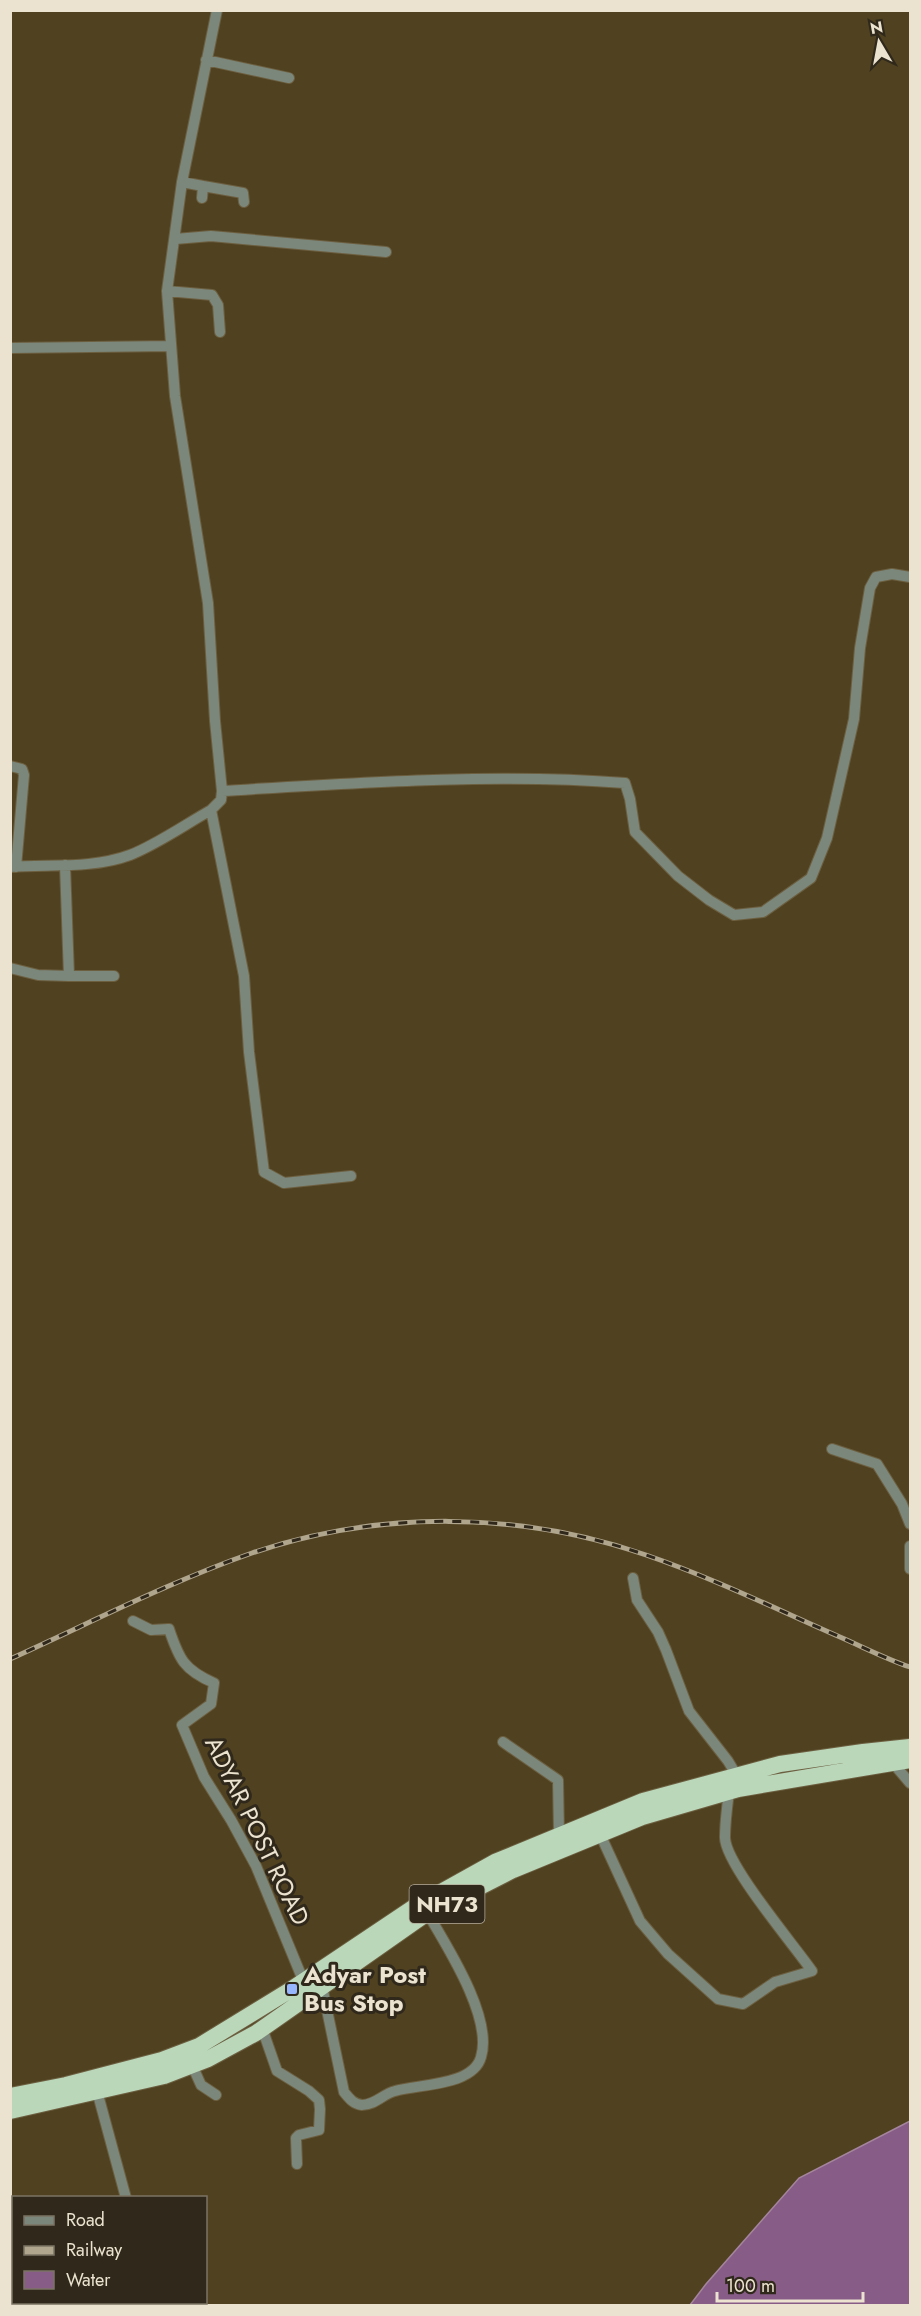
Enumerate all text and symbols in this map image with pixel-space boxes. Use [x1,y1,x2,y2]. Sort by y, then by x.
north arrow [849,12,909,72]
text: N [868,15,885,40]
street label: ADYAR POST ROAD [196,1730,318,1931]
road number: NH73 [410,1885,484,1923]
place label: Adyar Post Bus Stop [303,1957,426,2020]
marker: Adyar Post Bus Stop [285,1982,299,1996]
legend [12,2196,207,2304]
text: Road [66,2207,105,2233]
text: Railway [66,2237,122,2263]
scale bar [717,2265,862,2303]
text: Water [66,2267,111,2293]
text: 100 m [726,2273,775,2299]

